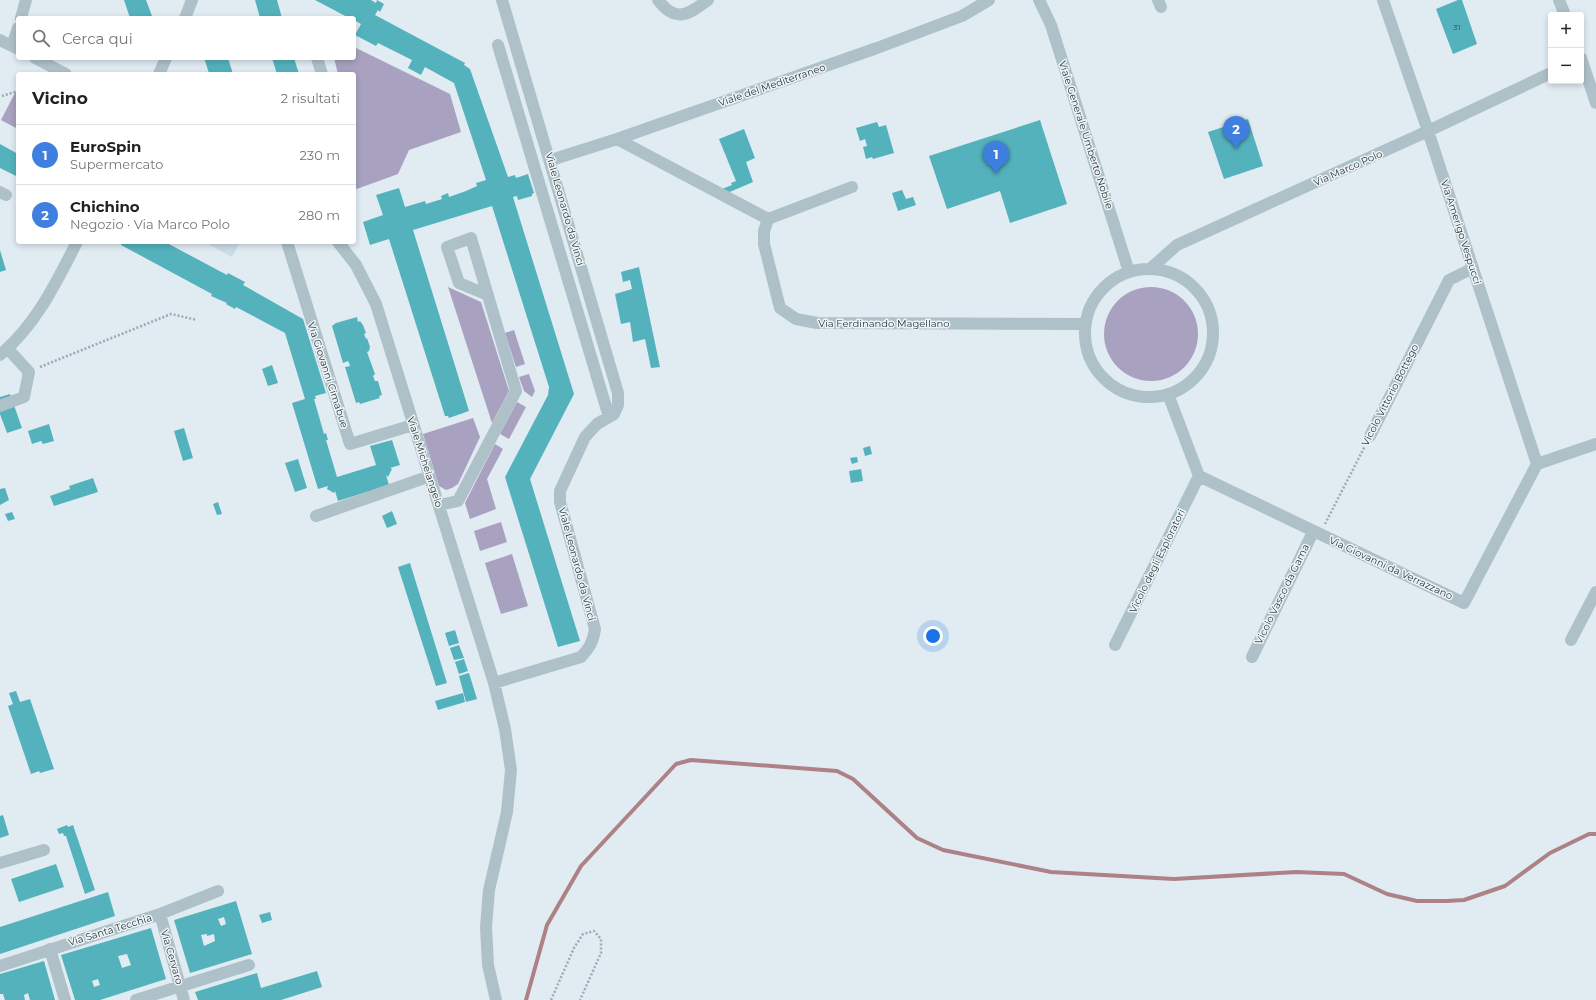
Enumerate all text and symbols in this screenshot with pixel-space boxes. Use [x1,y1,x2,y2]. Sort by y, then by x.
map controls [1548,12,1584,84]
button: + [1548,12,1584,48]
search box [16,16,356,60]
house number: 31 [1453,22,1461,32]
icon: search [30,27,52,49]
text: Cerca qui [62,29,133,48]
button: − [1548,48,1584,84]
street label: Viale Generale Umberto Nobile [1056,59,1116,211]
street label: Viale del Mediterraneo [717,61,827,109]
text: Vicino [32,88,88,108]
text: 2 risultati [281,90,340,106]
pin: 2 [1223,116,1249,149]
text: EuroSpin [70,137,141,156]
pin: 1 [983,141,1009,174]
text: 1 [42,147,48,163]
text: 230 m [299,147,340,163]
street label: Via Marco Polo [1312,147,1384,189]
street label: Viale Leonardo da Vinci [543,151,587,267]
text: Supermercato [70,156,163,172]
street label: Via Amerigo Vespucci [1438,178,1484,286]
text: Chichino [70,197,140,216]
text: 2 [41,207,49,223]
text: 280 m [299,207,340,223]
text: Negozio · Via Marco Polo [70,216,230,232]
street label: Via Ferdinando Magellano [818,317,950,330]
street label: Via Giovanni Cimabue [305,321,351,429]
street label: Vicolo Vittorio Bottego [1359,342,1421,448]
street label: Viale Michelangelo [404,415,446,509]
street label: Viale Leonardo da Vinci [556,506,598,622]
street label: Vicolo degli Esploratori [1126,507,1188,615]
street label: Via Giovanni da Verrazzano [1327,534,1455,602]
street label: Vicolo Vasco da Gama [1252,542,1312,646]
your location [923,626,943,646]
street label: Via Santa Tecchia [67,911,153,949]
street label: Via Cervaro [158,928,186,986]

